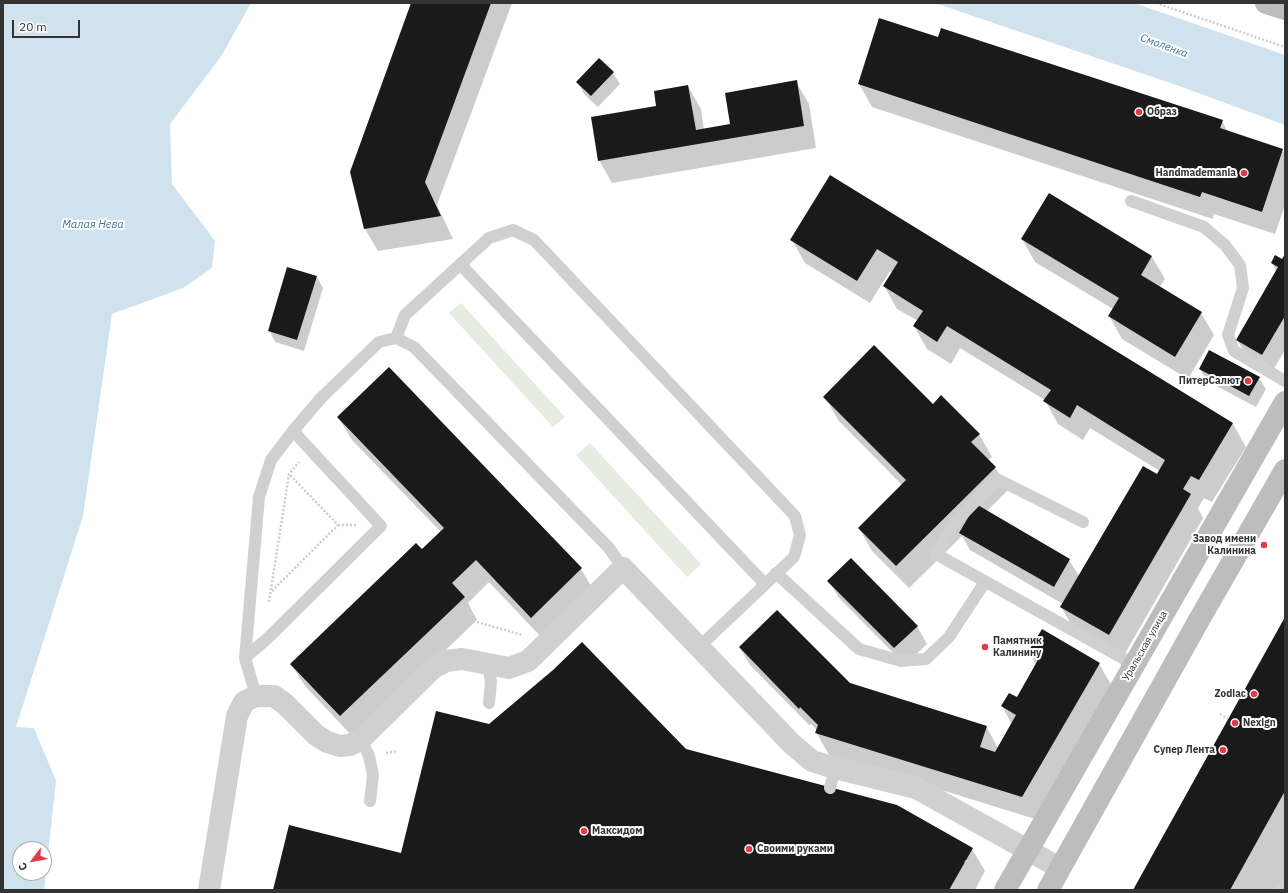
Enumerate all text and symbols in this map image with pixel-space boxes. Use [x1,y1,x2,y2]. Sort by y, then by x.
scale bar [14,12,82,38]
text: 20 m [19,19,47,34]
water label: Смоленка [1138,31,1190,61]
place label: Образ [1147,106,1177,118]
marker: Образ [1134,107,1144,117]
place label: Handmademania [1156,167,1236,179]
marker: Handmademania [1239,168,1249,178]
water label: Малая Нева [62,218,124,232]
place label: ПитерСалют [1179,375,1240,387]
marker: ПитерСалют [1243,376,1253,386]
place label: Завод имени Калинина [1193,533,1256,556]
marker: Завод имени Калинина [1259,540,1269,550]
street label: Уральская улица [1120,609,1170,683]
place label: Памятник Калинину [993,635,1042,658]
marker: Памятник Калинину [980,642,990,652]
place label: Zodiac [1215,688,1246,700]
marker: Zodiac [1249,689,1259,699]
place label: Nexign [1243,717,1276,729]
marker: Nexign [1230,718,1240,728]
place label: Супер Лента [1153,744,1215,756]
marker: Супер Лента [1218,745,1228,755]
place label: Максидом [592,825,642,837]
marker: Максидом [579,826,589,836]
north arrow [12,841,52,881]
place label: Своими руками [757,843,833,855]
marker: Своими руками [744,844,754,854]
text: С [15,860,31,874]

